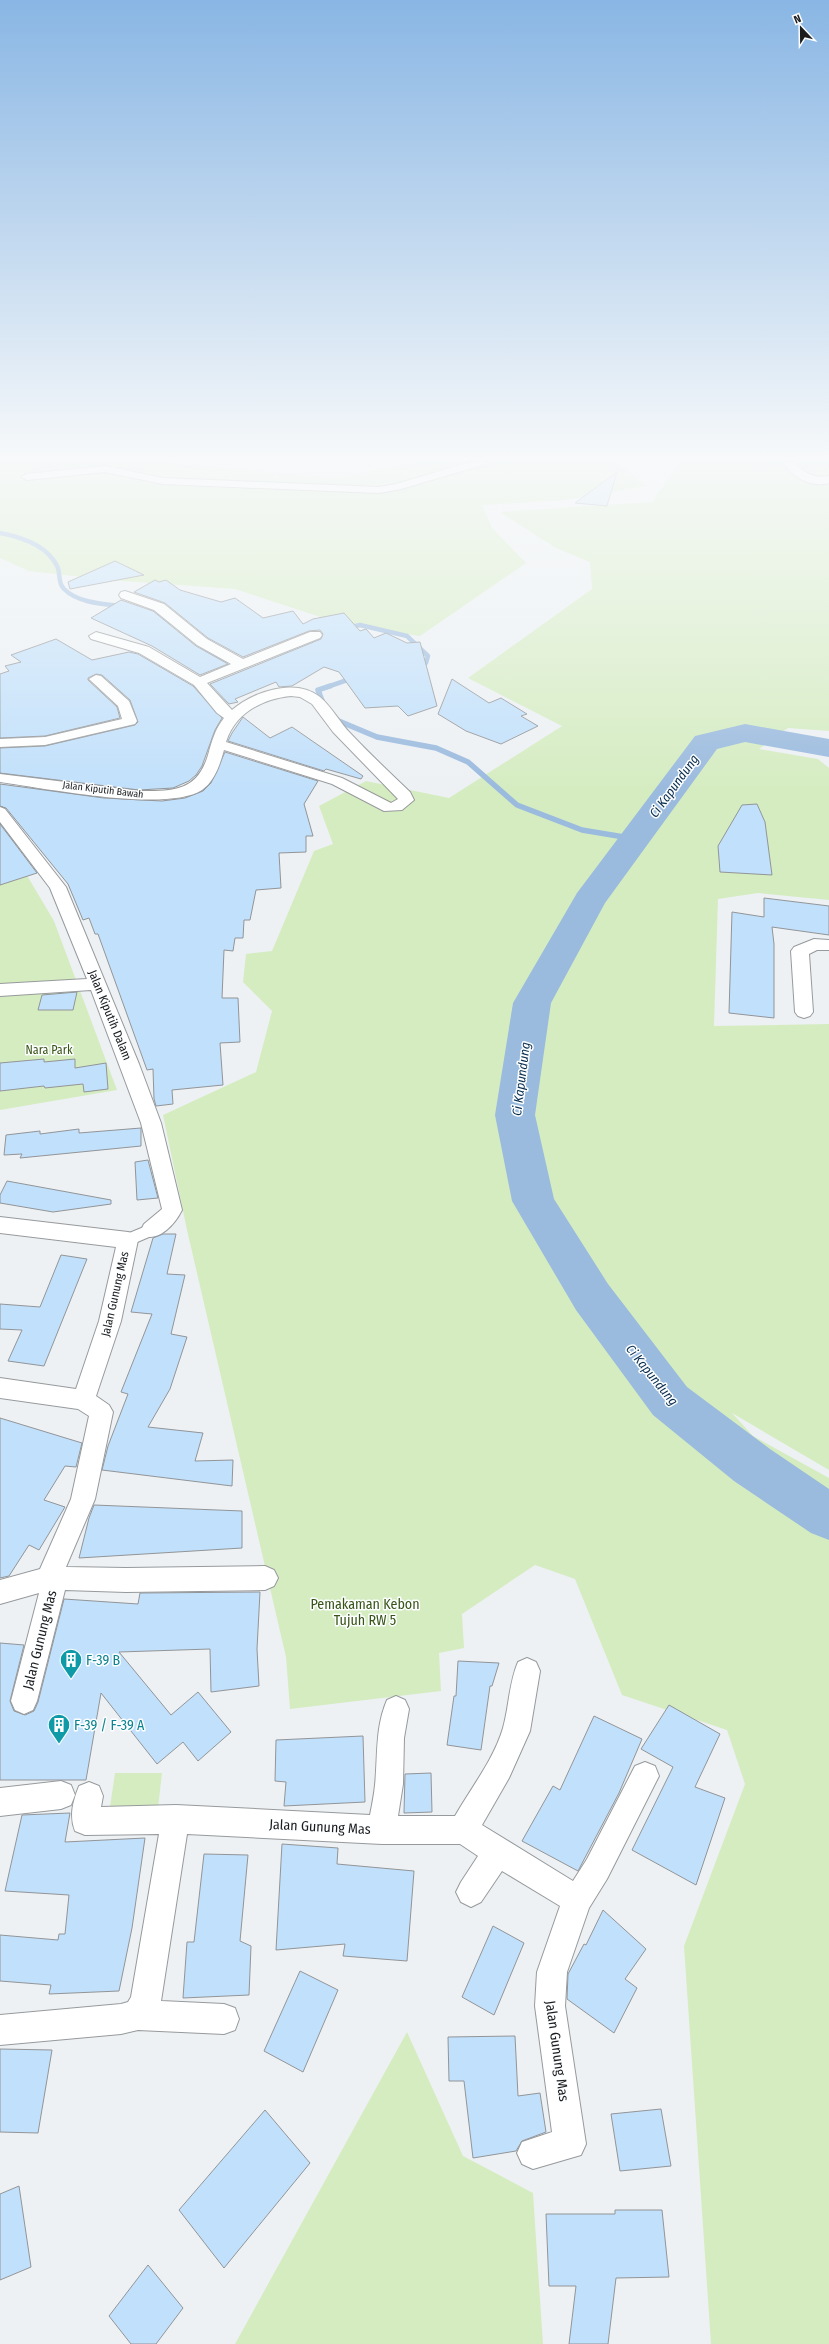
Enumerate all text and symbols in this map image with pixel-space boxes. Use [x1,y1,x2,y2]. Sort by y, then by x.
north arrow [781,8,821,48]
text: N [792,12,803,26]
water label: Ci Kapundung [646,752,702,820]
street label: Jalan Kiputih Bawah [62,779,144,801]
street label: Jalan Kiputih Dalam [86,968,134,1062]
water label: Ci Kapundung [509,1041,533,1117]
park label: Nara Park [26,1043,73,1057]
street label: Jalan Gunung Mas [98,1250,132,1338]
water label: Ci Kapundung [623,1342,681,1409]
street label: Jalan Gunung Mas [19,1589,61,1691]
park label: Pemakaman Kebon Tujuh RW 5 [310,1596,420,1629]
building icon: F-39 B [58,1647,84,1680]
place label: F-39 B [86,1652,121,1669]
building icon: F-39 / F-39 A [46,1712,72,1745]
place label: F-39 / F-39 A [74,1717,145,1734]
street label: Jalan Gunung Mas [269,1816,371,1838]
street label: Jalan Gunung Mas [542,1999,572,2103]

